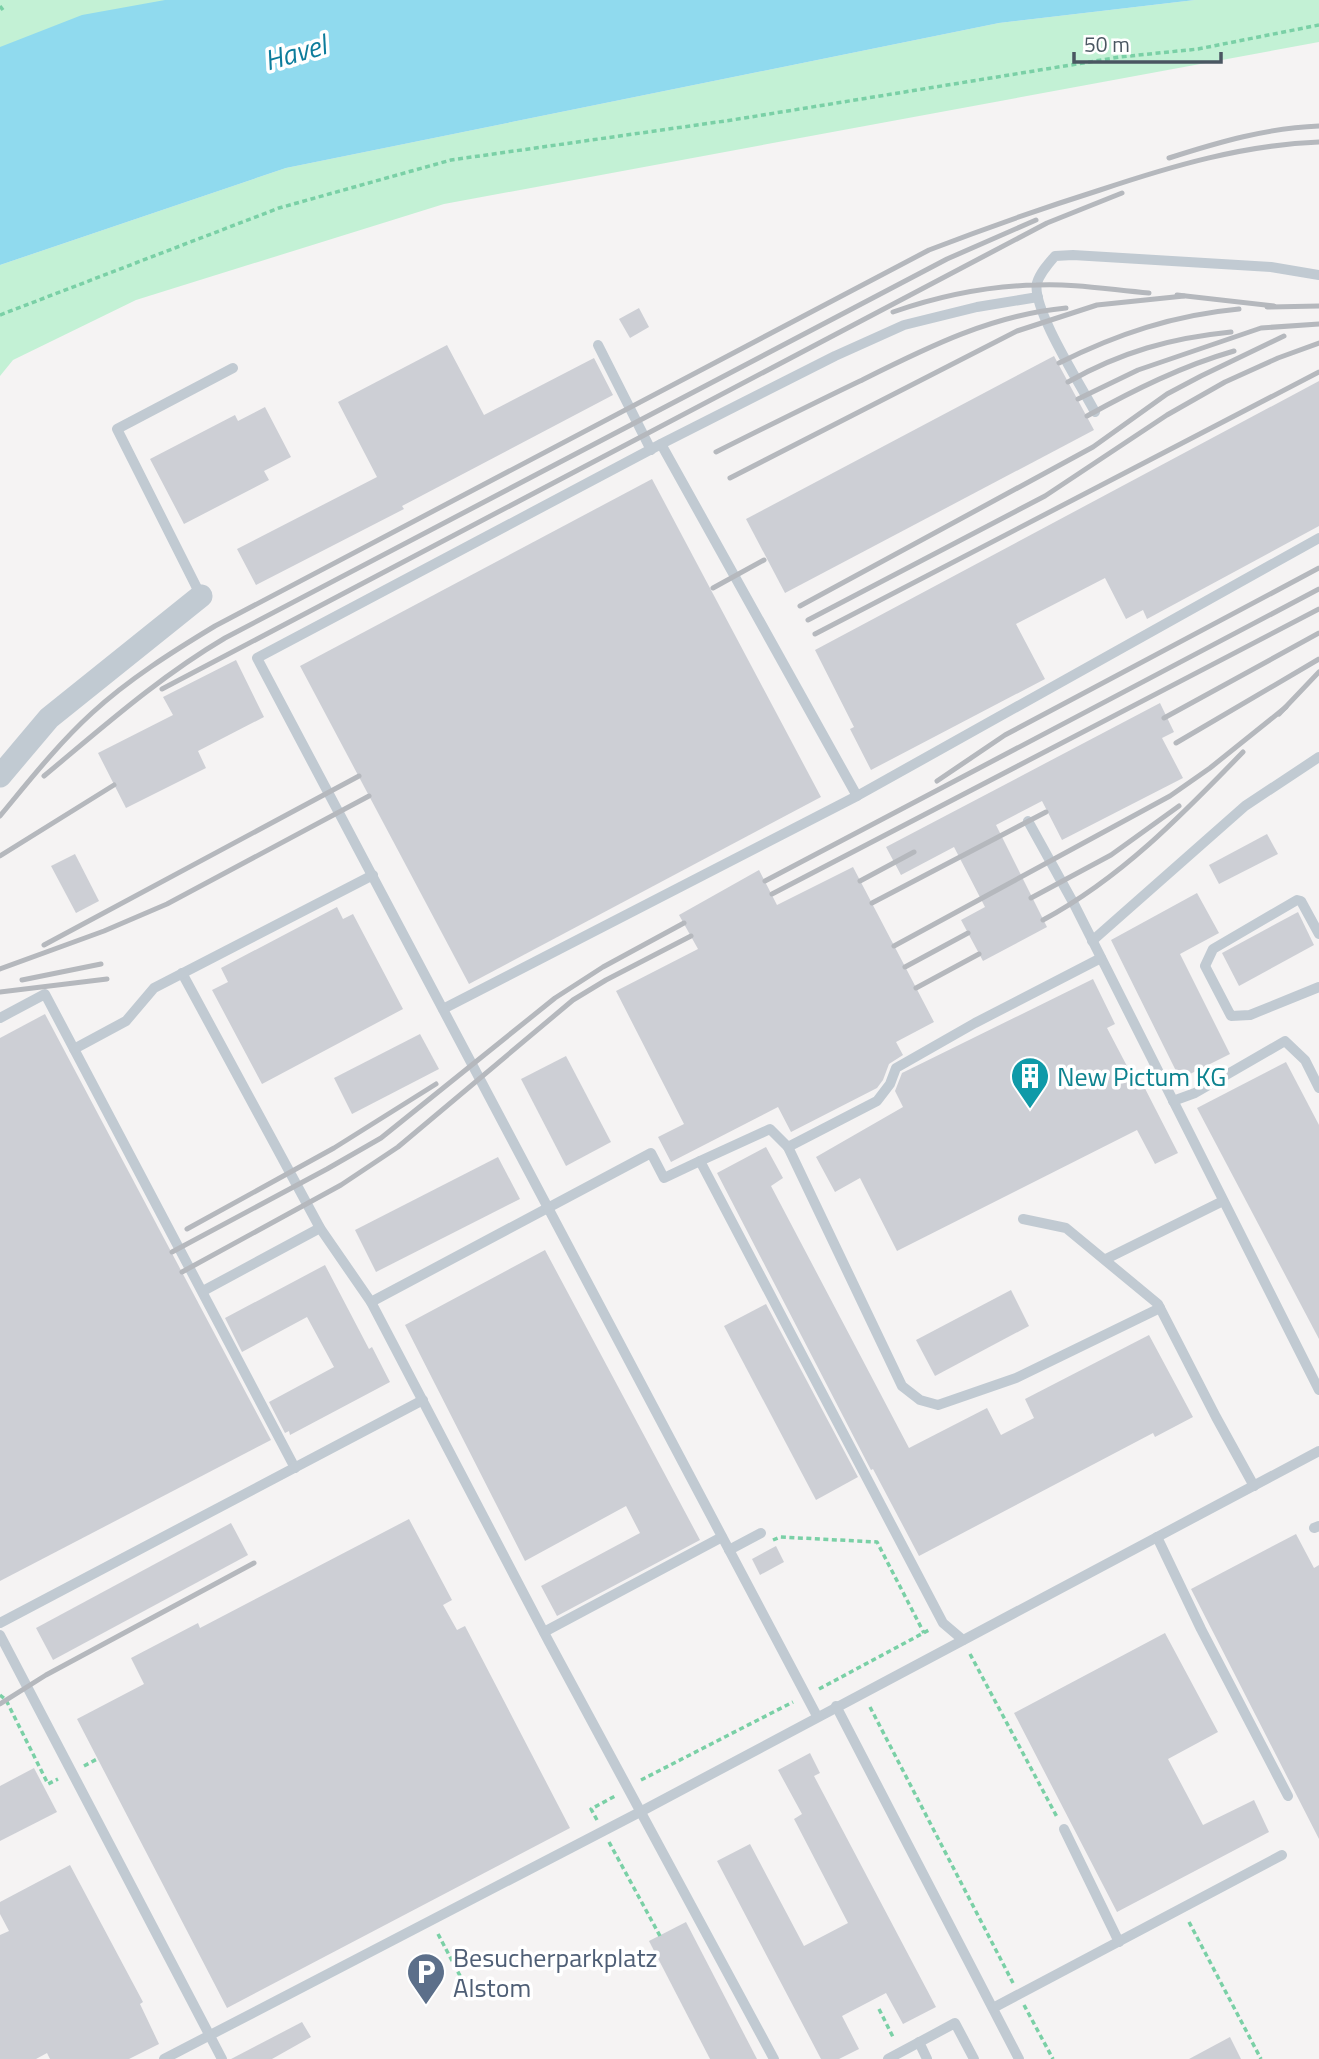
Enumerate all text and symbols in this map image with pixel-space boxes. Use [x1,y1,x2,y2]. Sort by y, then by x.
scale bar [1074,21,1221,65]
water label: Havel [259,22,334,81]
text: 50 m [1084,28,1130,60]
building icon: New Pictum KG [1009,1055,1051,1110]
place label: New Pictum KG [1057,1057,1226,1096]
place label: Besucherparkplatz Alstom [453,1938,657,2007]
parking icon: Besucherparkplatz Alstom [405,1951,447,2006]

